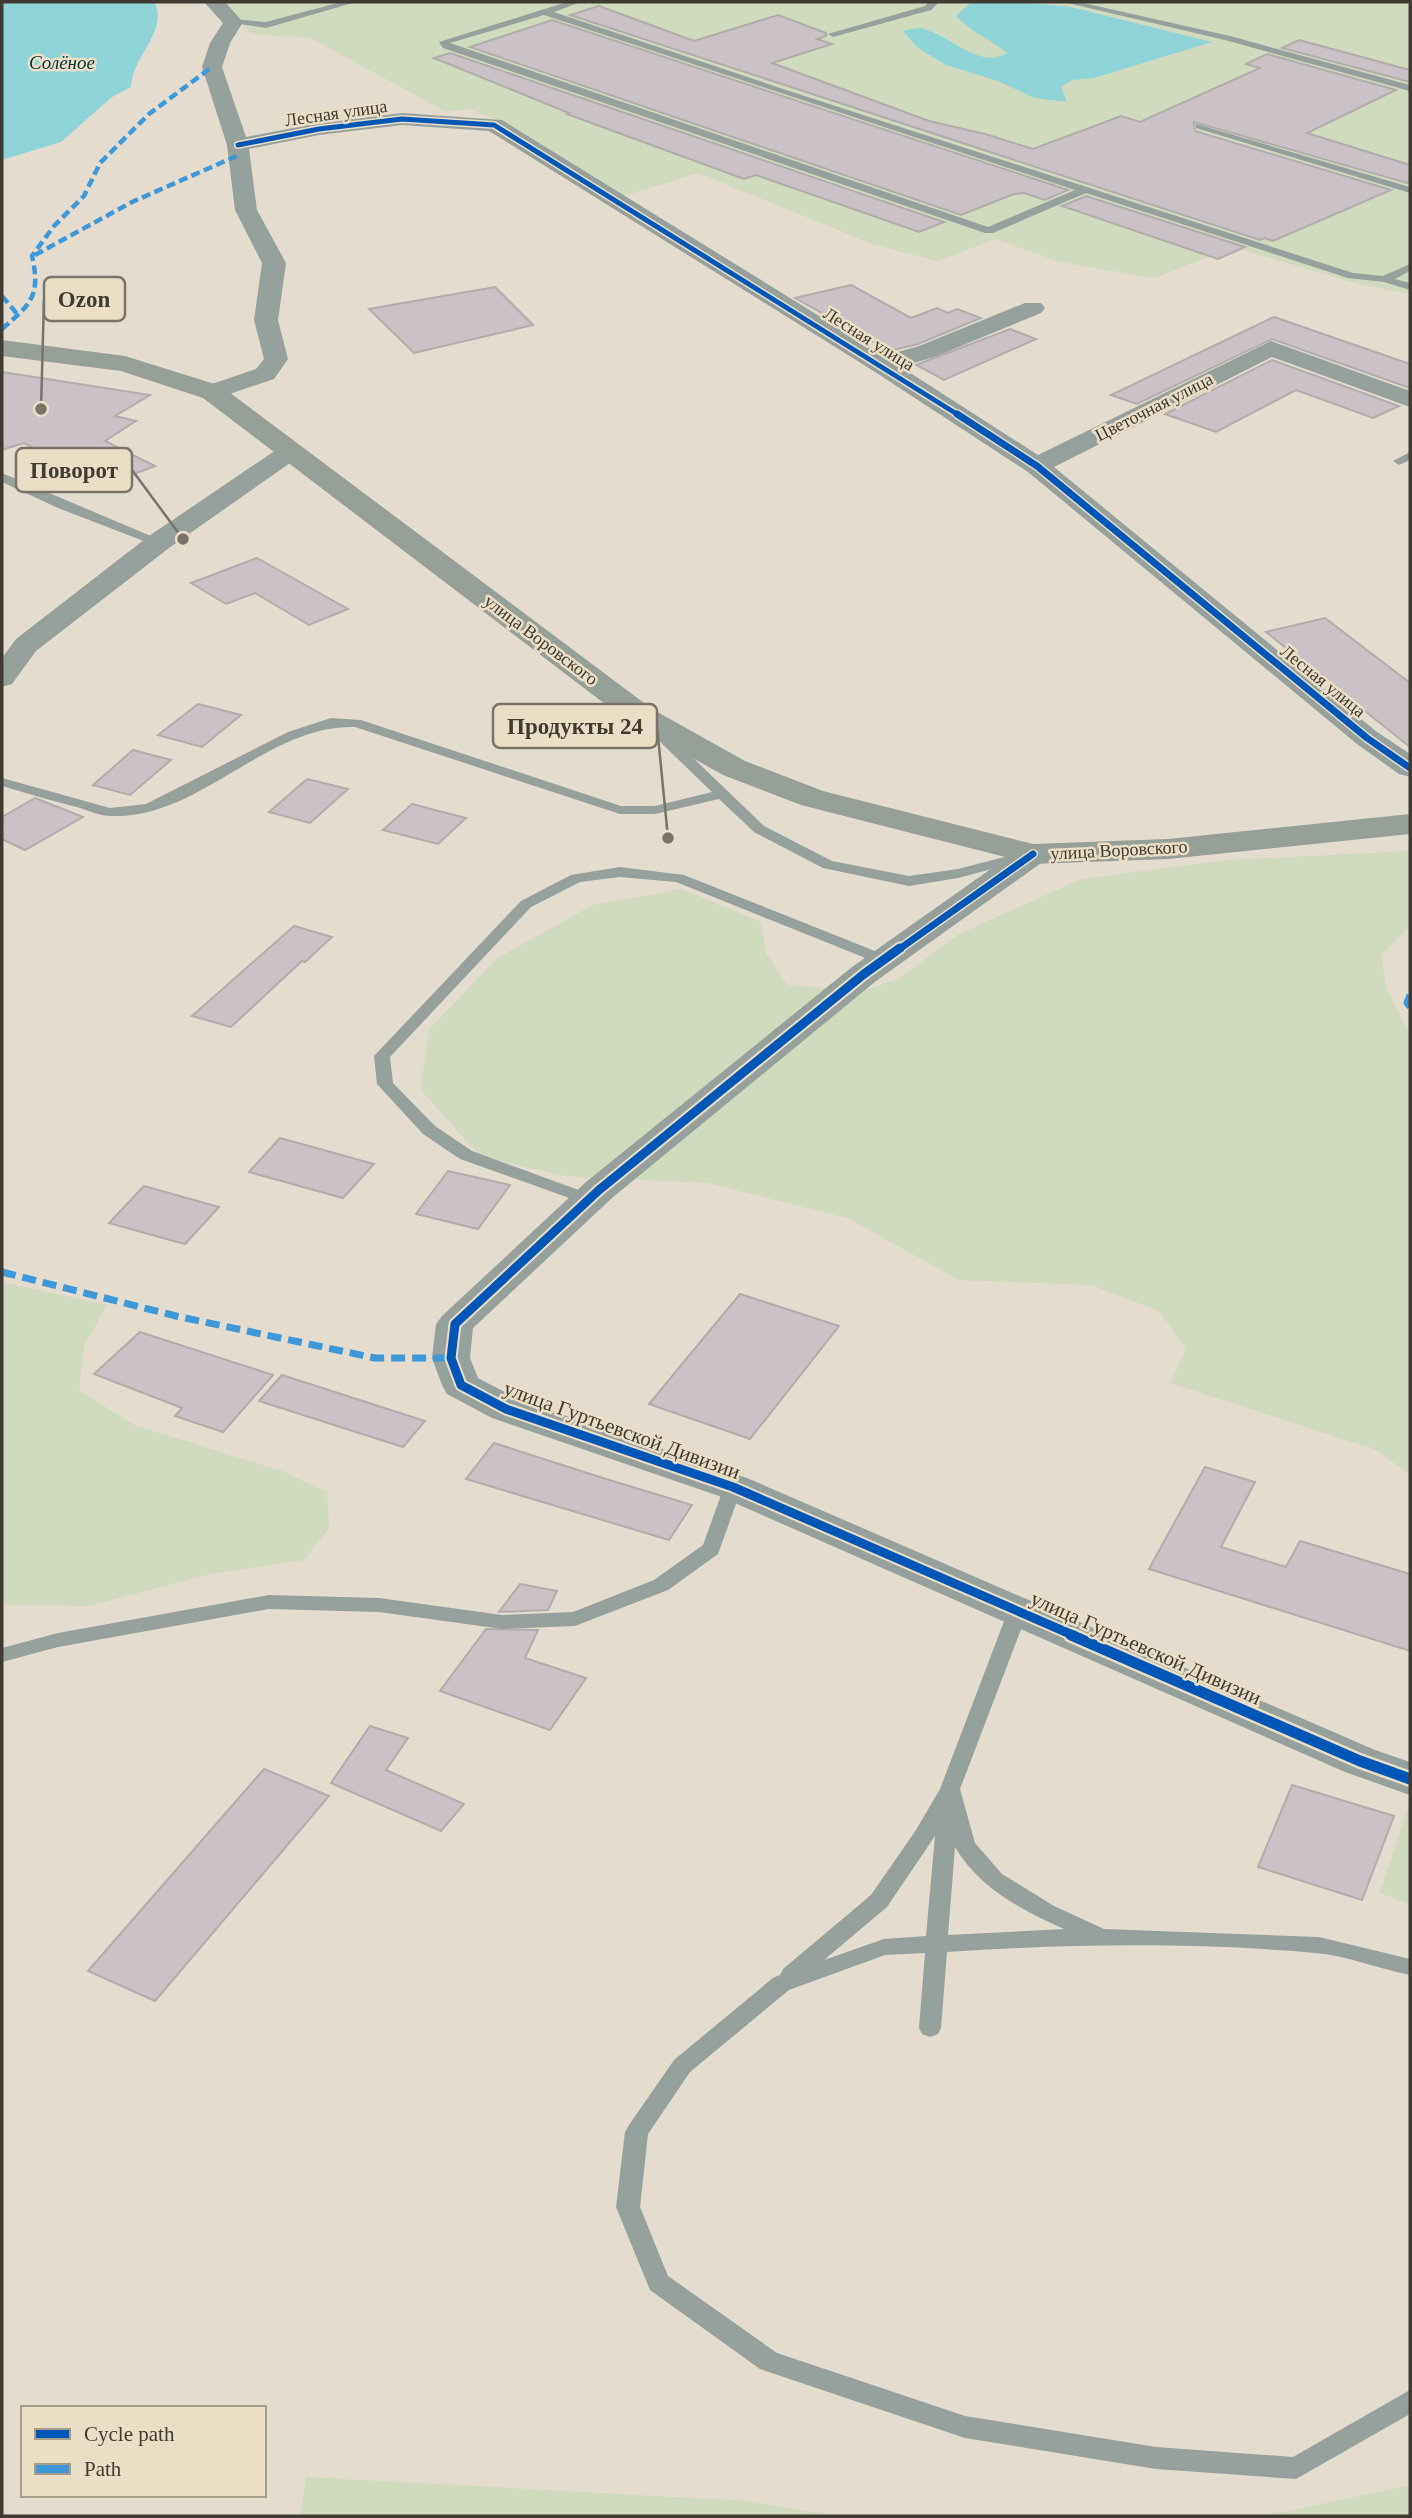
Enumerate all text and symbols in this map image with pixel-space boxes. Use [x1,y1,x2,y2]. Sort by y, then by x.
water label: Солёное [29,52,95,73]
street label: Лесная улица [283,96,389,130]
callout: Ozon [44,277,125,321]
text: Ozon [58,287,110,312]
street label: Лесная улица [820,303,918,375]
street label: Цветочная улица [1092,369,1216,445]
callout: Поворот [16,448,132,492]
text: Поворот [30,458,119,483]
street label: улица Воровского [480,591,602,689]
street label: Лесная улица [1277,641,1369,721]
callout: Продукты 24 [493,704,657,748]
text: Продукты 24 [507,714,643,739]
street label: улица Воровского [1050,836,1188,864]
street label: улица Гуртьевской Дивизии [500,1376,744,1484]
street label: улица Гуртьевской Дивизии [1027,1586,1265,1710]
legend [21,2406,266,2497]
text: Cycle path [84,2422,175,2446]
text: Path [84,2457,122,2481]

